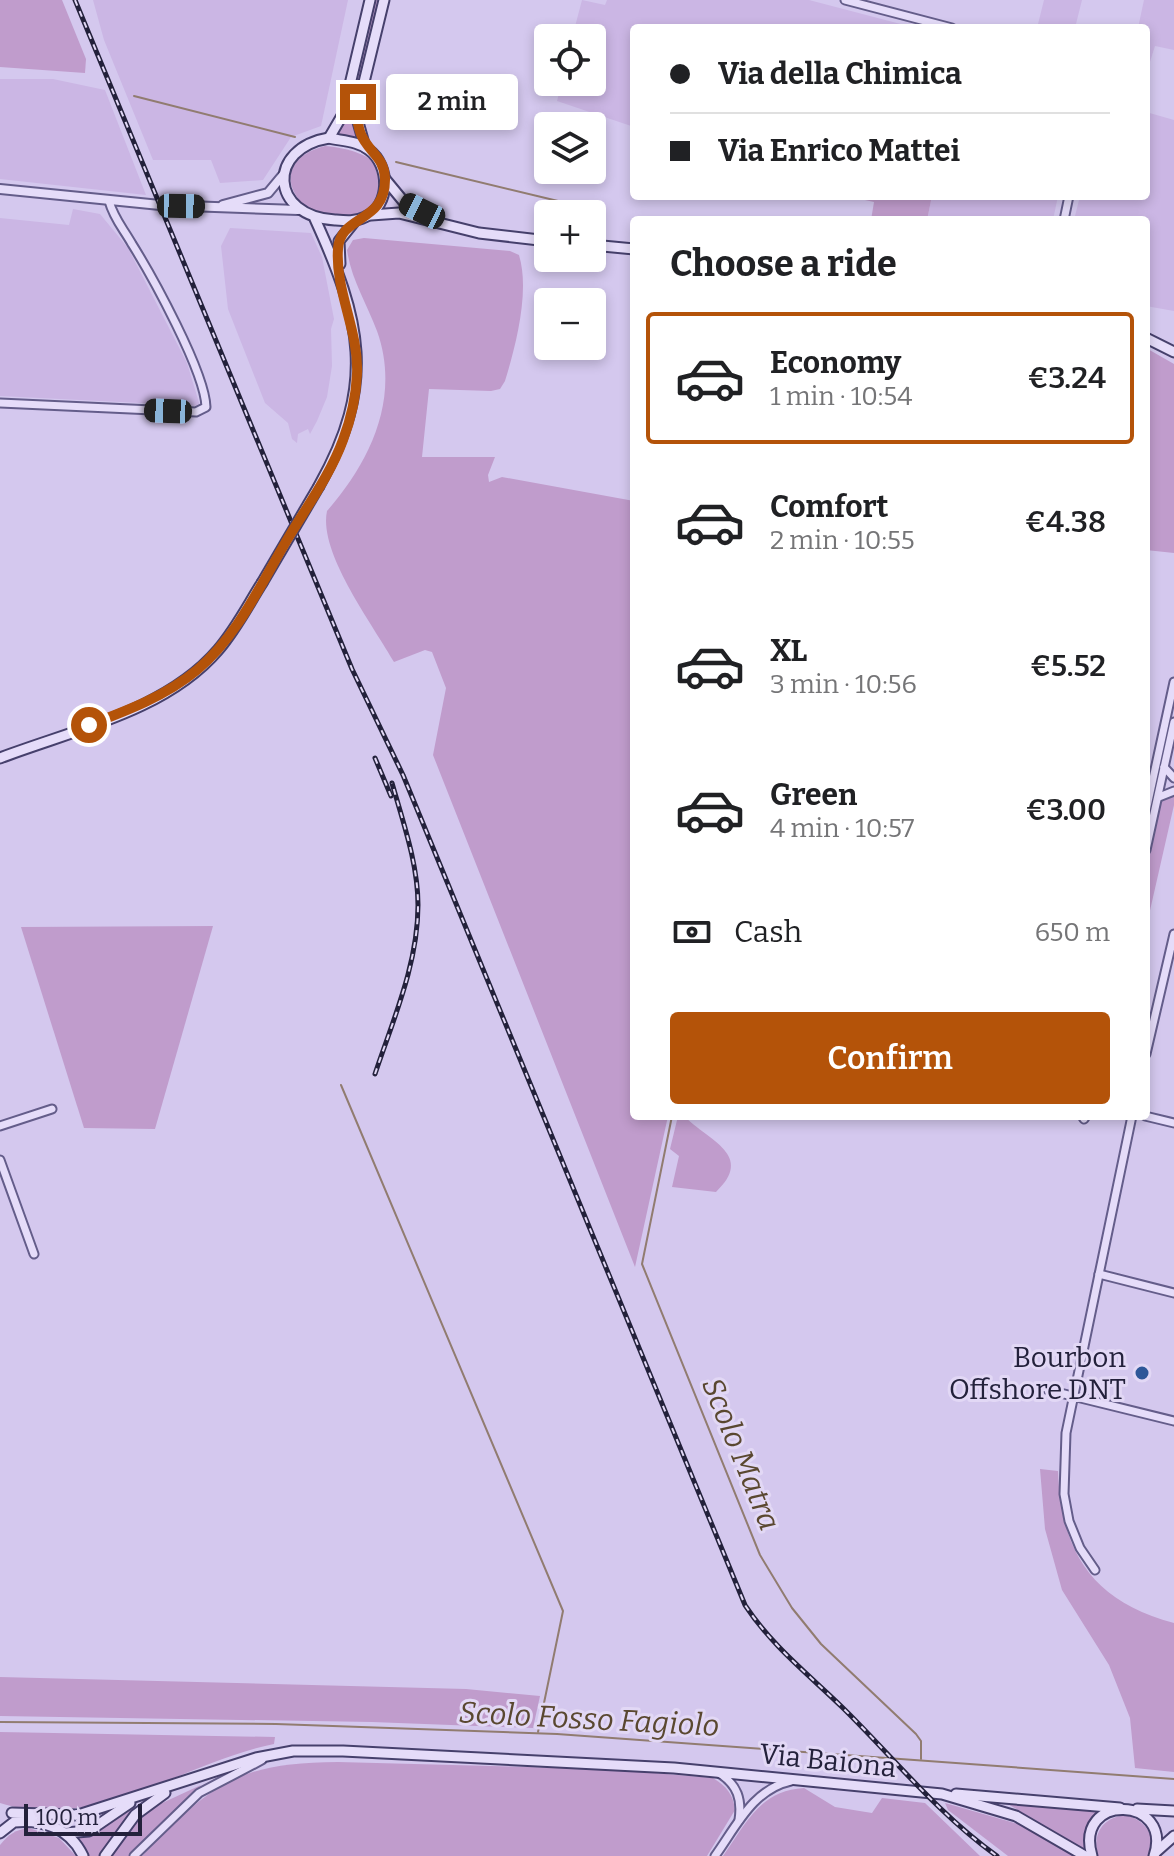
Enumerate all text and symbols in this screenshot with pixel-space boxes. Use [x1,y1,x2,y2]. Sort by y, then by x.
map controls [534,24,606,360]
button: locate [534,24,606,96]
text: Via della Chimica [718,56,962,92]
callout: 2 min [386,74,518,130]
route end [340,84,376,120]
text: 2 min [418,86,486,117]
button: layers [534,112,606,184]
text: Via Enrico Mattei [718,133,960,169]
car [395,190,449,232]
car [157,194,205,218]
button: + [534,200,606,272]
text: Choose a ride [670,242,897,286]
button: − [534,288,606,360]
icon: car [674,342,746,414]
text: Economy [770,345,901,381]
text: €3.24 [1027,360,1106,396]
text: 1 min · 10:54 [770,381,912,412]
car [144,398,192,424]
icon: car [674,486,746,558]
text: Comfort [770,489,888,525]
text: €4.38 [1025,504,1106,540]
text: 2 min · 10:55 [770,525,915,556]
icon: car [674,630,746,702]
text: XL [770,633,807,669]
text: €5.52 [1030,648,1106,684]
text: 3 min · 10:56 [770,669,917,700]
route start [71,707,107,743]
icon: car [674,774,746,846]
text: Green [770,777,857,813]
text: €3.00 [1026,792,1106,828]
text: 4 min · 10:57 [770,813,914,844]
icon: cash [670,910,714,954]
text: Cash [734,914,802,950]
text: 650 m [1035,917,1110,948]
button: Confirm [670,1012,1110,1104]
place label: Bourbon Offshore DNT [949,1341,1126,1406]
marker: Bourbon Offshore DNT [1133,1364,1151,1382]
water label: Scolo Matra [694,1373,788,1535]
water label: Scolo Fosso Fagiolo [458,1694,720,1744]
street label: Via Baiona [758,1737,898,1784]
scale bar [24,1800,142,1836]
text: 100 m [36,1804,99,1831]

